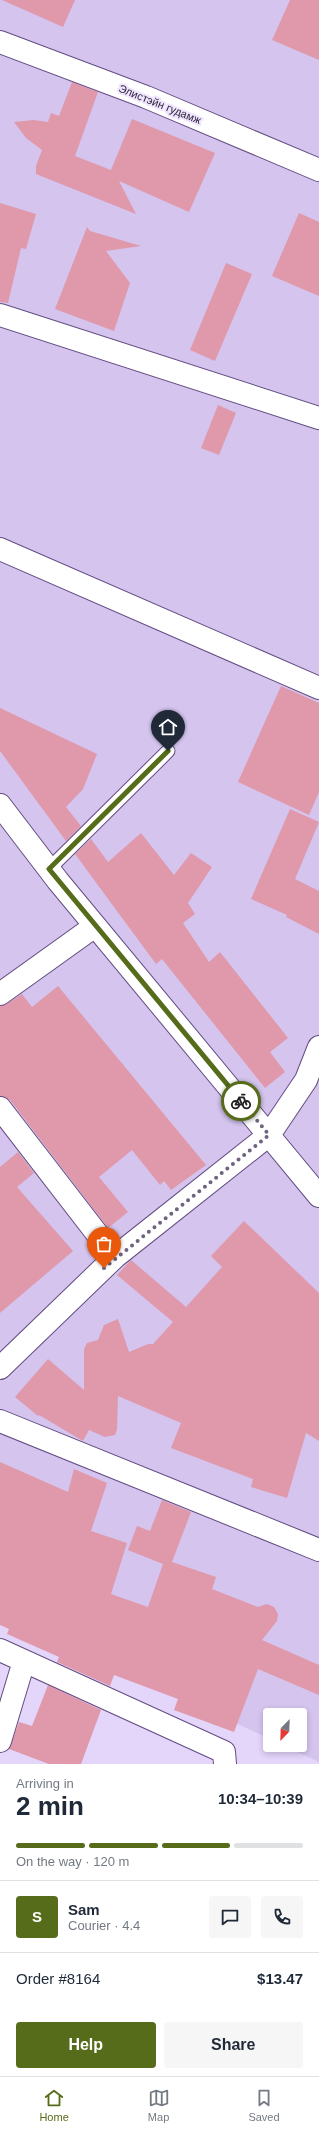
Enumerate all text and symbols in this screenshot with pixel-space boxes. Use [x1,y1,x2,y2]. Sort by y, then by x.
street label: Элистэйн гудамж [117,82,204,126]
pin [151,710,185,751]
icon: home [157,716,179,738]
courier [221,1081,261,1121]
icon: bike [230,1090,252,1112]
pin [87,1227,121,1268]
icon: bag [93,1233,115,1255]
north arrow [263,1708,307,1752]
map controls [263,1708,307,1752]
text: Arriving in [16,1776,74,1791]
text: 10:34–10:39 [218,1790,303,1807]
text: 2 min [16,1791,84,1821]
text: On the way · 120 m [16,1854,129,1869]
button: chat [209,1896,251,1938]
button: phone [261,1896,303,1938]
text: Sam [68,1901,100,1918]
text: S [32,1908,42,1925]
text: Courier · 4.4 [68,1918,140,1933]
text: Order #8164 [16,1970,100,1987]
text: $13.47 [257,1970,303,1987]
button: Help [16,2022,156,2068]
button: Share [164,2022,303,2068]
tab: Home [39,2087,69,2123]
tab: Map [148,2087,170,2123]
tab: Saved [248,2087,280,2123]

